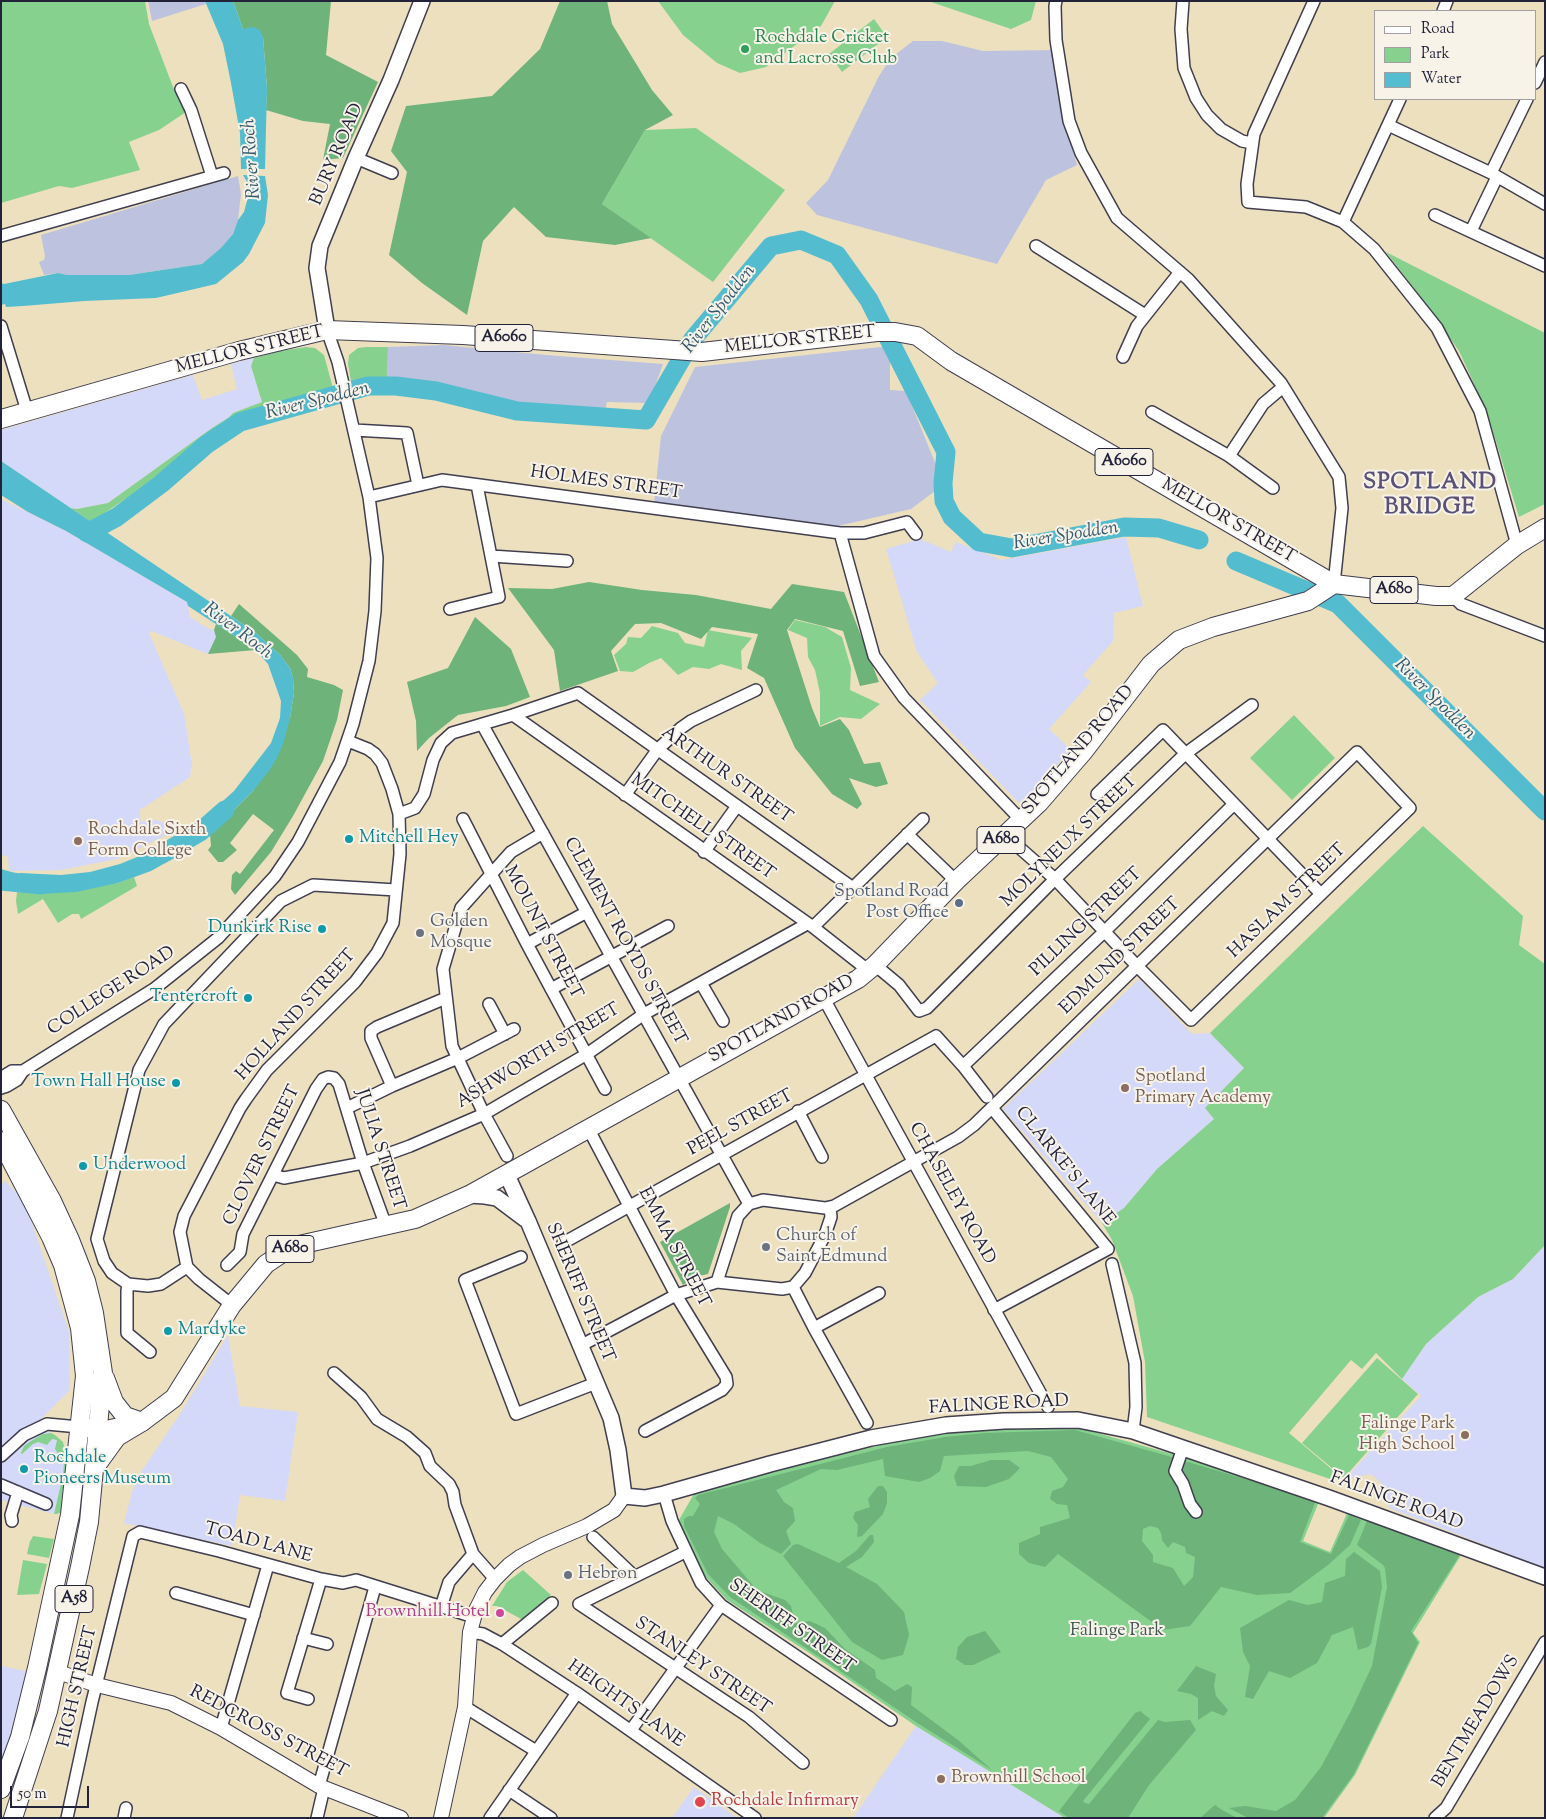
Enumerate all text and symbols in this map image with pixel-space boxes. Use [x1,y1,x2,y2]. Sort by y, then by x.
legend [1374,10,1536,100]
text: Road [1421,19,1455,40]
place label: Rochdale Cricket and Lacrosse Club [755,28,897,70]
marker: Rochdale Cricket and Lacrosse Club [739,43,751,55]
text: Park [1421,44,1450,65]
text: Water [1421,69,1461,90]
street label: BURY ROAD [307,101,369,209]
water label: River Roch [239,118,267,200]
water label: River Spodden [678,261,762,359]
street label: MELLOR STREET [174,322,326,380]
street label: MELLOR STREET [723,322,877,360]
road number: A6060 [475,324,533,352]
water label: River Spodden [264,378,372,426]
road number: A6060 [1095,448,1153,476]
street label: HOLMES STREET [529,463,683,505]
district label: SPOTLAND BRIDGE [1362,471,1498,522]
street label: MELLOR STREET [1157,475,1299,569]
water label: River Spodden [1012,517,1120,557]
road number: A680 [1370,576,1418,604]
water label: River Roch [198,599,276,665]
water label: River Spodden [1388,654,1480,746]
street label: SPOTLAND ROAD [1018,682,1140,820]
street label: ARTHUR STREET [656,723,796,829]
street label: MITCHELL STREET [626,770,778,886]
street label: MOLYNEUX STREET [997,771,1143,913]
place label: Rochdale Sixth Form College [88,820,206,862]
road number: A680 [977,826,1025,854]
place label: Mitchell Hey [359,828,459,850]
marker: Mitchell Hey [343,833,355,845]
street label: CLEMENT ROYDS STREET [558,834,690,1050]
marker: Rochdale Sixth Form College [72,835,84,847]
street label: HASLAM STREET [1224,840,1352,964]
street label: MOUNT STREET [498,863,586,1003]
street label: PILLING STREET [1027,864,1147,982]
place label: Spotland Road Post Office [834,882,949,924]
street label: EDMUND STREET [1056,894,1186,1020]
marker: Spotland Road Post Office [953,897,965,909]
place label: Golden Mosque [430,912,492,954]
place label: Dunkirk Rise [208,918,312,940]
marker: Dunkirk Rise [316,923,328,935]
marker: Golden Mosque [414,927,426,939]
street label: COLLEGE ROAD [44,943,180,1041]
street label: HOLLAND STREET [232,946,362,1086]
street label: SPOTLAND ROAD [706,971,858,1069]
place label: Tentercroft [150,987,238,1009]
marker: Tentercroft [242,992,254,1004]
street label: ASHWORTH STREET [453,1000,625,1114]
place label: Spotland Primary Academy [1135,1067,1271,1110]
place label: Town Hall House [31,1072,166,1094]
marker: Town Hall House [170,1077,182,1089]
street label: CLOVER STREET [220,1082,306,1230]
marker: Spotland Primary Academy [1119,1082,1131,1094]
street label: PEEL STREET [684,1086,798,1162]
street label: JULIA STREET [349,1087,409,1213]
street label: CLARKE'S LANE [1009,1103,1119,1231]
street label: CHASELEY ROAD [903,1119,999,1269]
place label: Underwood [93,1155,186,1177]
marker: Underwood [77,1160,89,1172]
street label: EMMA STREET [632,1184,714,1312]
street label: SHERIFF STREET [540,1220,618,1366]
place label: Church of Saint Edmund [776,1226,887,1268]
road number: A680 [266,1236,314,1262]
marker: Church of Saint Edmund [760,1241,772,1253]
place label: Mardyke [178,1320,246,1342]
marker: Mardyke [162,1325,174,1337]
street label: FALINGE ROAD [929,1392,1069,1420]
place label: Falinge Park High School [1359,1414,1455,1456]
marker: Falinge Park High School [1459,1429,1471,1441]
place label: Rochdale Pioneers Museum [34,1448,171,1490]
marker: Rochdale Pioneers Museum [18,1463,30,1475]
street label: FALINGE ROAD [1327,1468,1465,1536]
street label: TOAD LANE [202,1519,314,1569]
place label: Hebron [578,1564,638,1586]
marker: Hebron [562,1569,574,1581]
street label: SHERIFF STREET [724,1575,858,1679]
road number: A58 [55,1586,93,1612]
place label: Brownhill Hotel [365,1602,490,1624]
marker: Brownhill Hotel [494,1607,506,1619]
street label: STANLEY STREET [630,1613,774,1721]
park label: Falinge Park [1070,1621,1164,1643]
street label: HIGH STREET [55,1624,103,1750]
street label: BENTMEADOWS [1429,1652,1525,1792]
street label: HEIGHTS LANE [562,1657,688,1753]
street label: REDCROSS STREET [185,1682,351,1784]
place label: Brownhill School [951,1768,1086,1790]
marker: Brownhill School [935,1773,947,1785]
scale bar [12,1776,91,1808]
text: 50 m [18,1784,47,1805]
place label: Rochdale Infirmary [711,1791,859,1813]
marker: Rochdale Infirmary [693,1795,707,1809]

